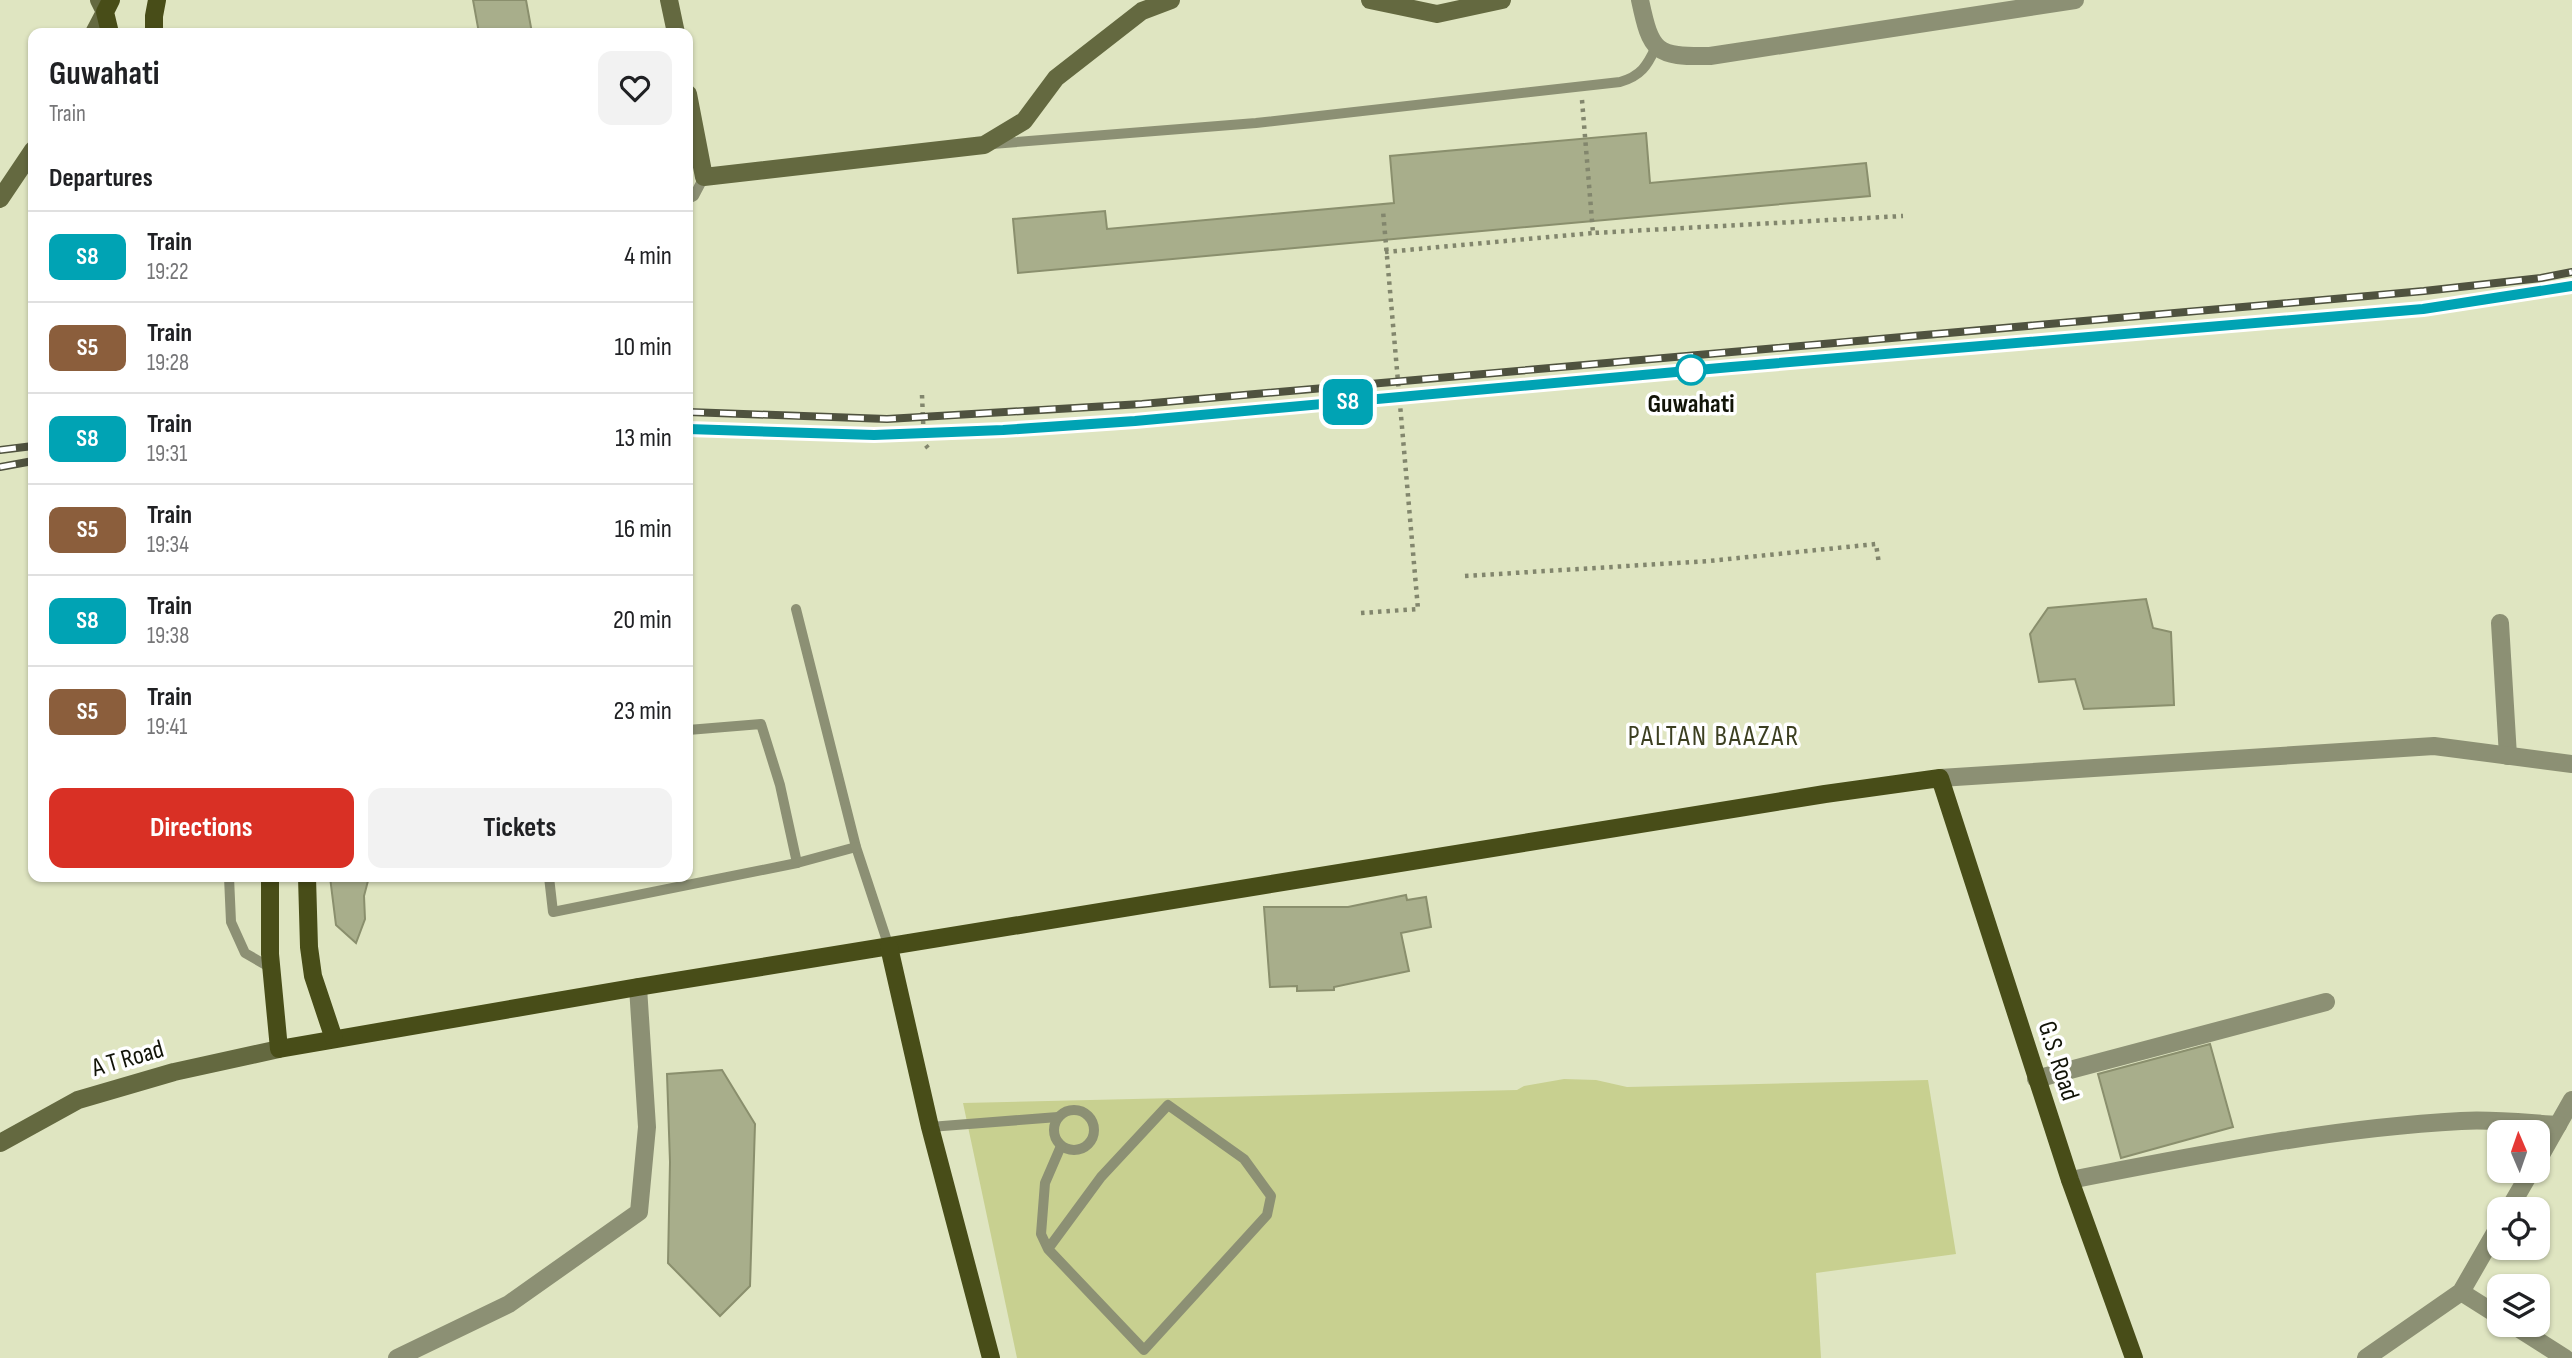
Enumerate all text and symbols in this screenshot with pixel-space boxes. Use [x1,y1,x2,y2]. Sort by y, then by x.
button: heart [598,51,672,125]
text: Guwahati [49,54,160,94]
text: Train [49,100,86,128]
text: Departures [49,163,153,194]
text: Train [147,227,192,258]
text: 4 min [624,241,672,272]
text: S8 [76,242,99,271]
text: 19:22 [147,258,189,286]
text: Train [147,318,192,349]
text: 10 min [615,332,672,363]
text: S5 [77,333,98,362]
text: 19:28 [147,349,189,377]
marker: Guwahati [1676,355,1706,385]
line badge: S8 [1316,379,1380,425]
text: S8 [1337,387,1359,416]
place label: Guwahati [1647,389,1735,420]
text: Train [147,409,192,440]
text: 13 min [615,423,672,454]
text: S8 [76,424,99,453]
text: 19:31 [147,440,187,468]
text: Train [147,500,192,531]
text: 16 min [615,514,672,545]
text: S5 [77,515,98,544]
text: 19:34 [147,531,189,559]
text: Train [147,591,192,622]
text: 20 min [613,605,672,636]
text: S8 [76,606,99,635]
text: 19:38 [147,622,189,650]
text: Train [147,682,192,713]
text: 23 min [614,696,672,727]
text: S5 [77,697,98,726]
text: 19:41 [147,713,187,741]
district label: PALTAN BAAZAR [1628,720,1800,753]
button: Directions [49,788,354,868]
button: Tickets [368,788,672,868]
street label: G.S. Road [2031,1017,2085,1105]
street label: A T Road [88,1034,167,1084]
north arrow [2487,1120,2550,1183]
map controls [2487,1120,2550,1337]
button: locate [2487,1197,2550,1260]
button: layers [2487,1274,2550,1337]

